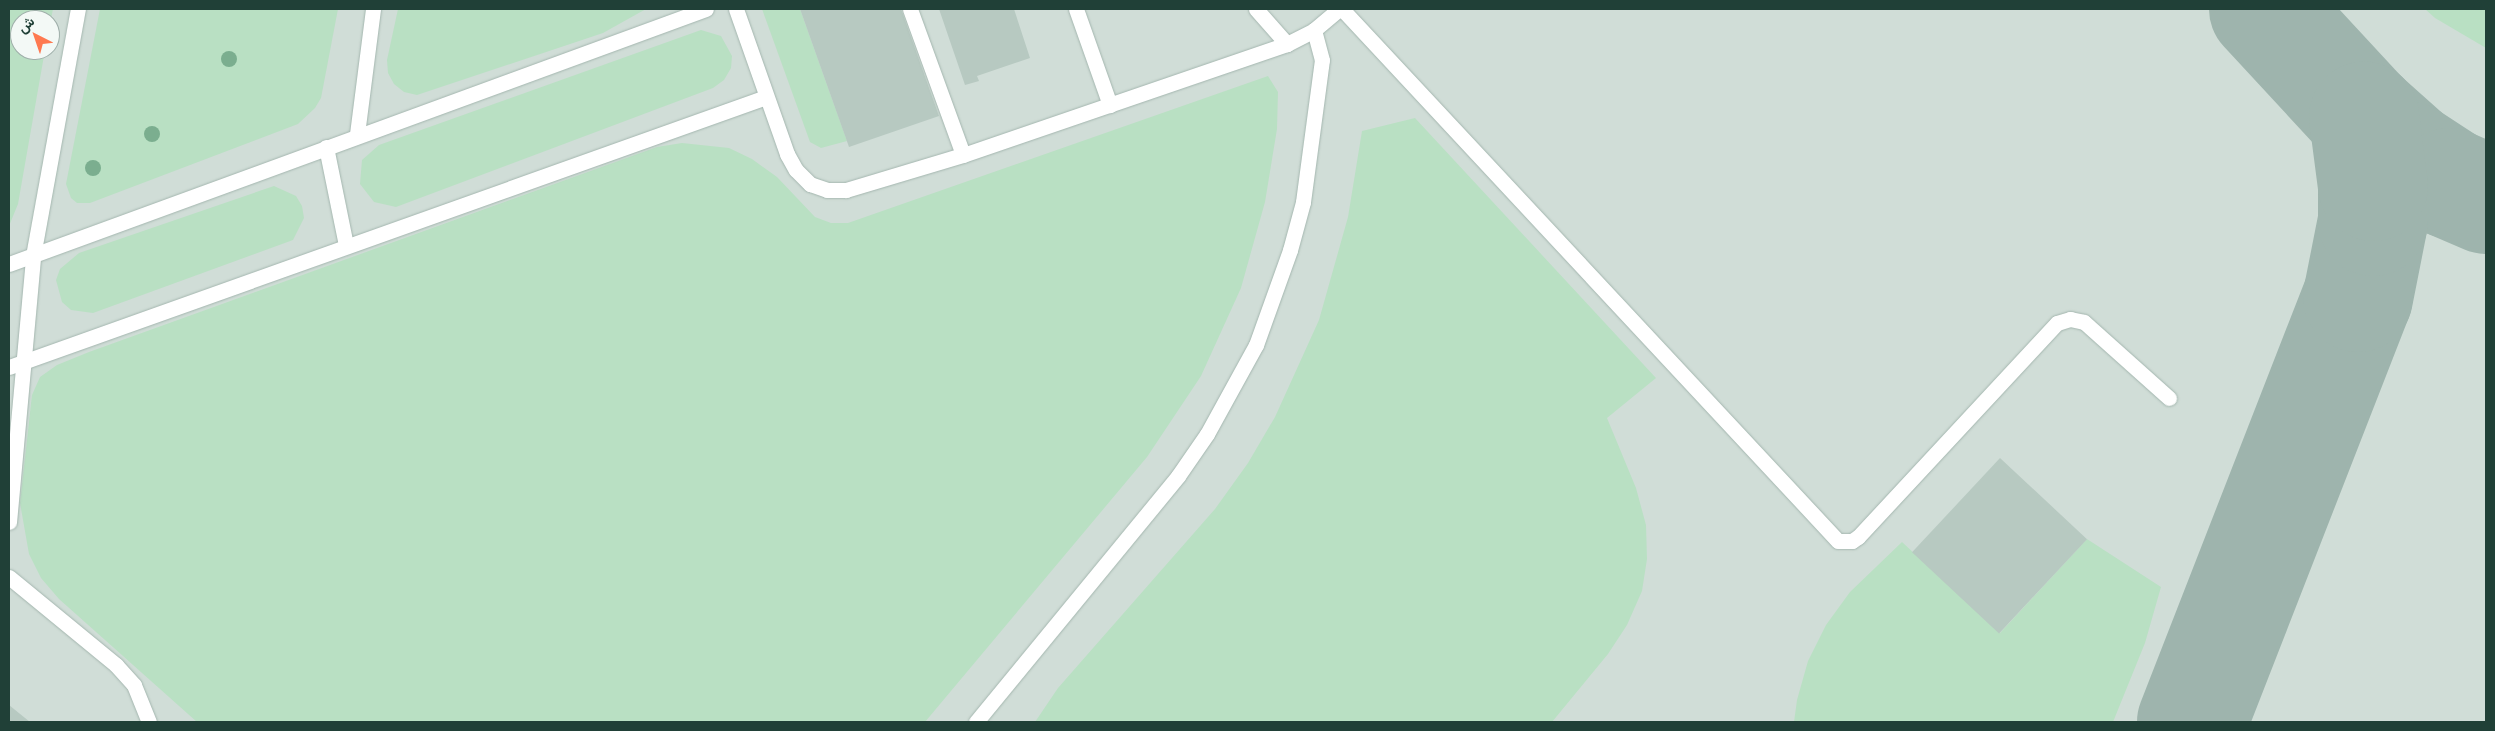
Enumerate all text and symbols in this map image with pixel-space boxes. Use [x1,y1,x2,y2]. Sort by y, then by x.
north arrow [10,10,60,60]
text: ش [14,12,38,37]

